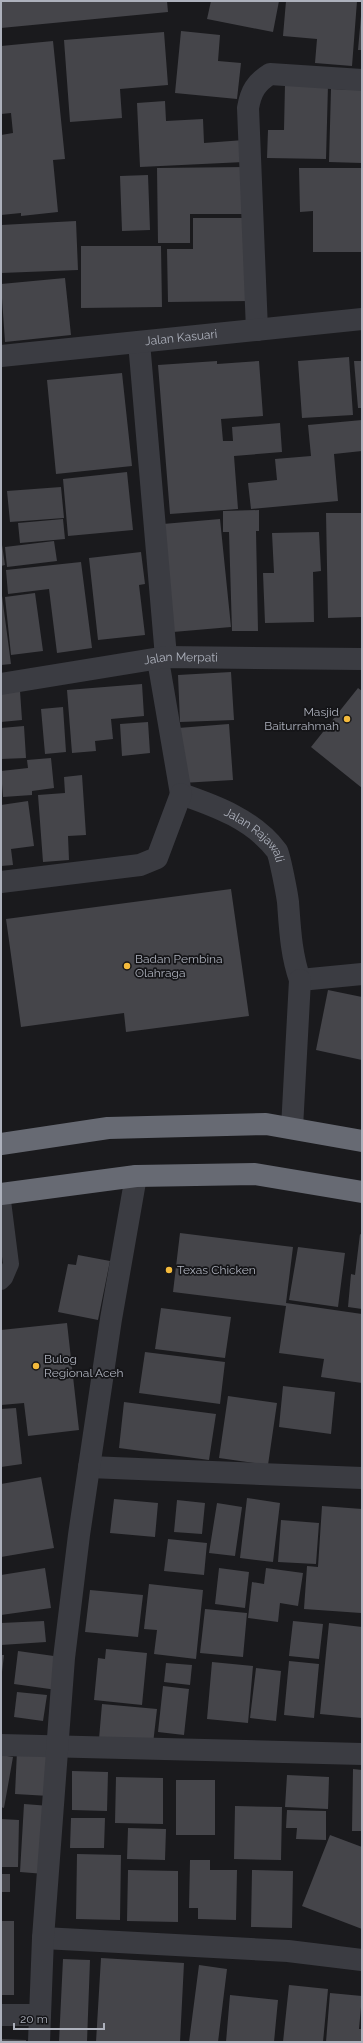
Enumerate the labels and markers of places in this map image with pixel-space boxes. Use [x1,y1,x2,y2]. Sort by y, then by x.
place label: Masjid Baiturrahmah [264,705,339,733]
marker: Masjid Baiturrahmah [342,714,352,724]
place label: Badan Pembina Olahraga [135,952,223,980]
marker: Badan Pembina Olahraga [122,961,132,971]
place label: Texas Chicken [177,1263,256,1277]
marker: Texas Chicken [164,1265,174,1275]
place label: Bulog Regional Aceh [44,1352,123,1380]
marker: Bulog Regional Aceh [31,1361,41,1371]

